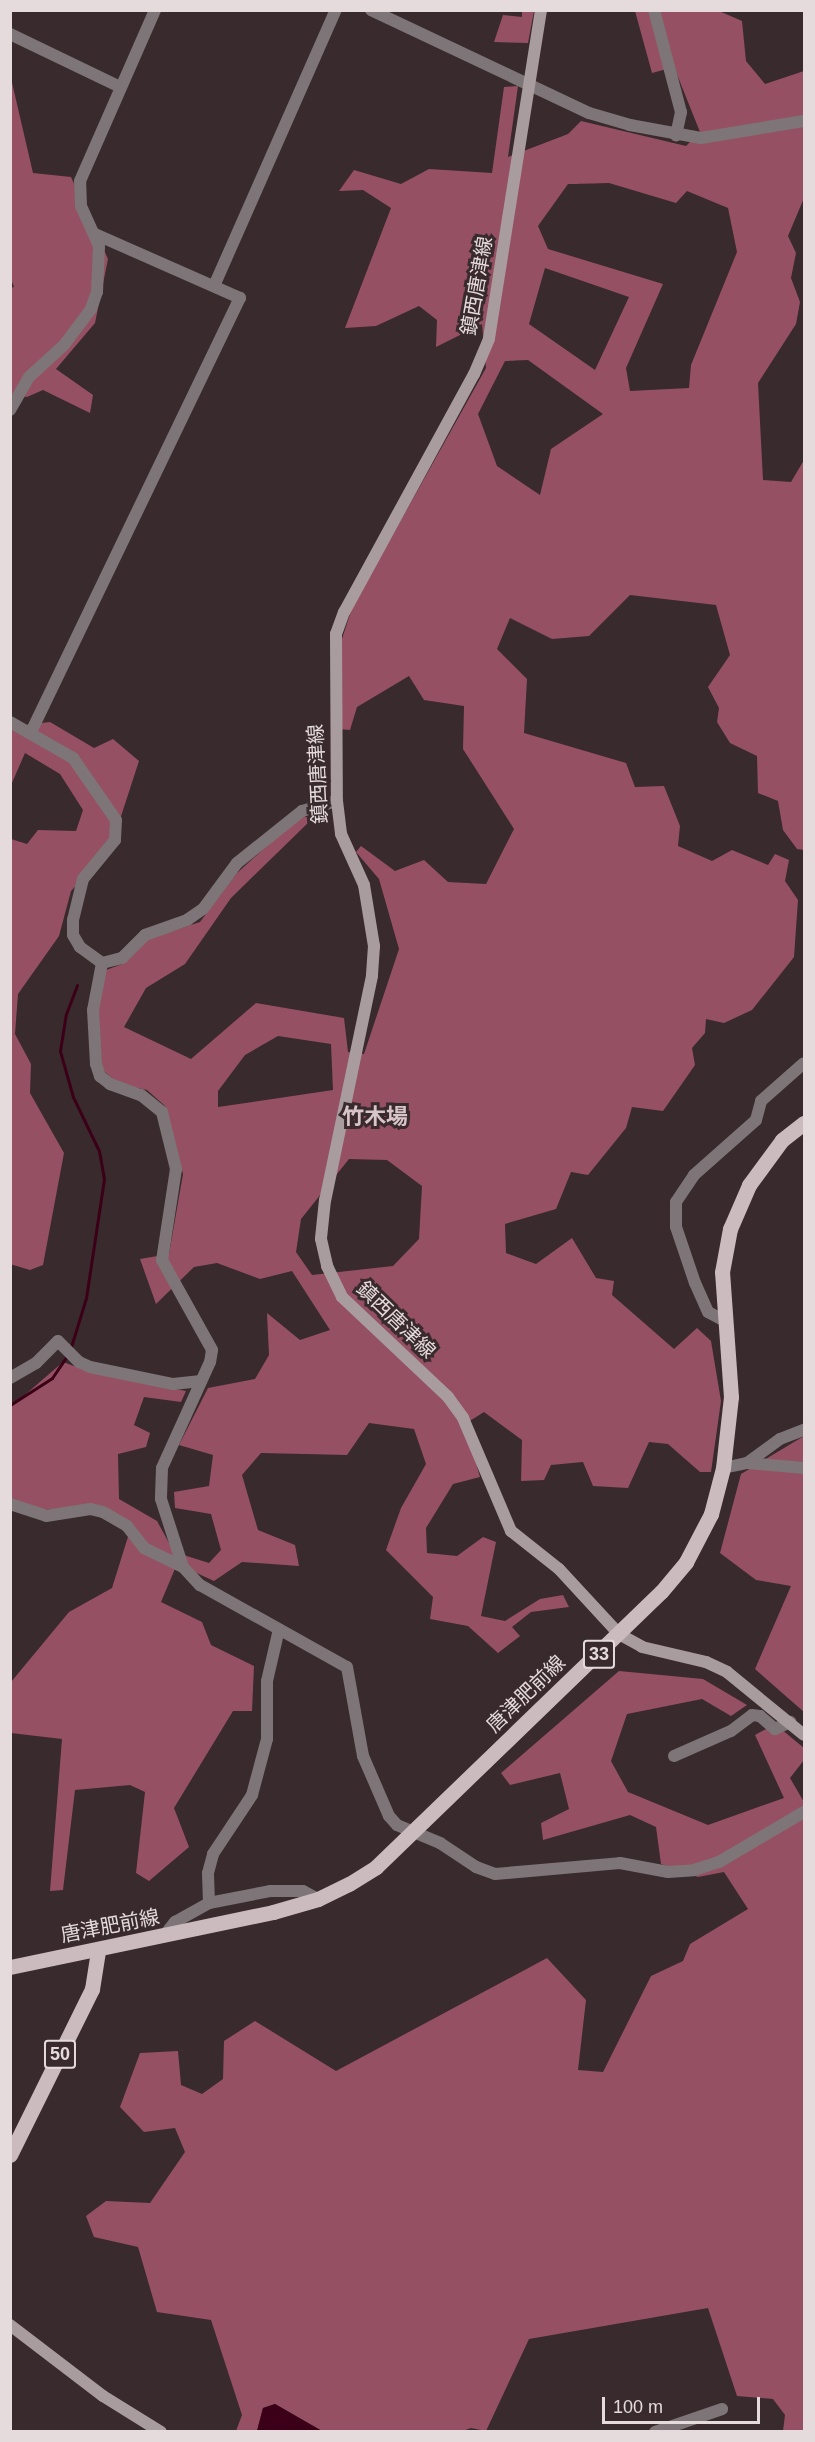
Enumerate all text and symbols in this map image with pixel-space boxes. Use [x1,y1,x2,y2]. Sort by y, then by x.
street label: 鎮西唐津線 [456,235,498,337]
street label: 鎮西唐津線 [303,723,333,825]
district label: 竹木場 [342,1104,408,1130]
street label: 鎮西唐津線 [352,1277,440,1363]
road number: 33 [582,1639,616,1669]
street label: 唐津肥前線 [482,1651,570,1737]
street label: 唐津肥前線 [59,1905,161,1947]
road number: 50 [44,2039,76,2069]
scale bar [605,2385,762,2423]
text: 100 m [613,2397,663,2417]

